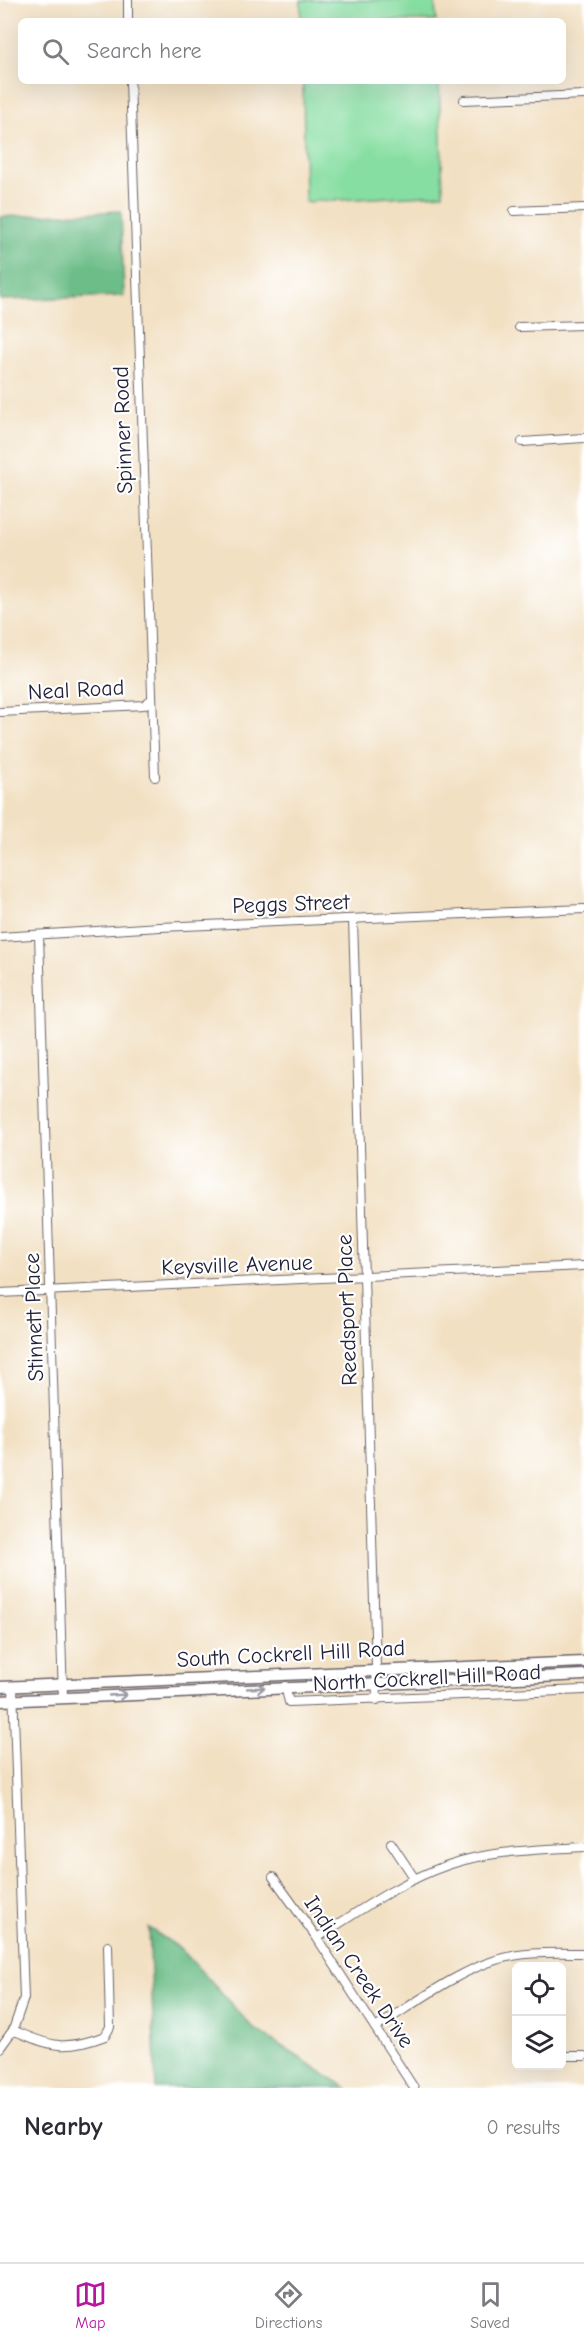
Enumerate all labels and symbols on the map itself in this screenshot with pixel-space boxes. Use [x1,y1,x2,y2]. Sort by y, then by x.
street label: Spinner Road [108,366,138,494]
street label: Neal Road [27,674,125,706]
street label: Peggs Street [232,889,351,919]
street label: Reedsport Place [331,1234,363,1386]
street label: Keysville Avenue [161,1249,313,1281]
street label: Stinnett Place [19,1252,49,1382]
street label: South Cockrell Hill Road [176,1635,406,1673]
street label: North Cockrell Hill Road [312,1659,542,1697]
one-way arrow [245,1682,265,1693]
one-way arrow [108,1689,128,1700]
street label: Indian Creek Drive [299,1891,419,2053]

